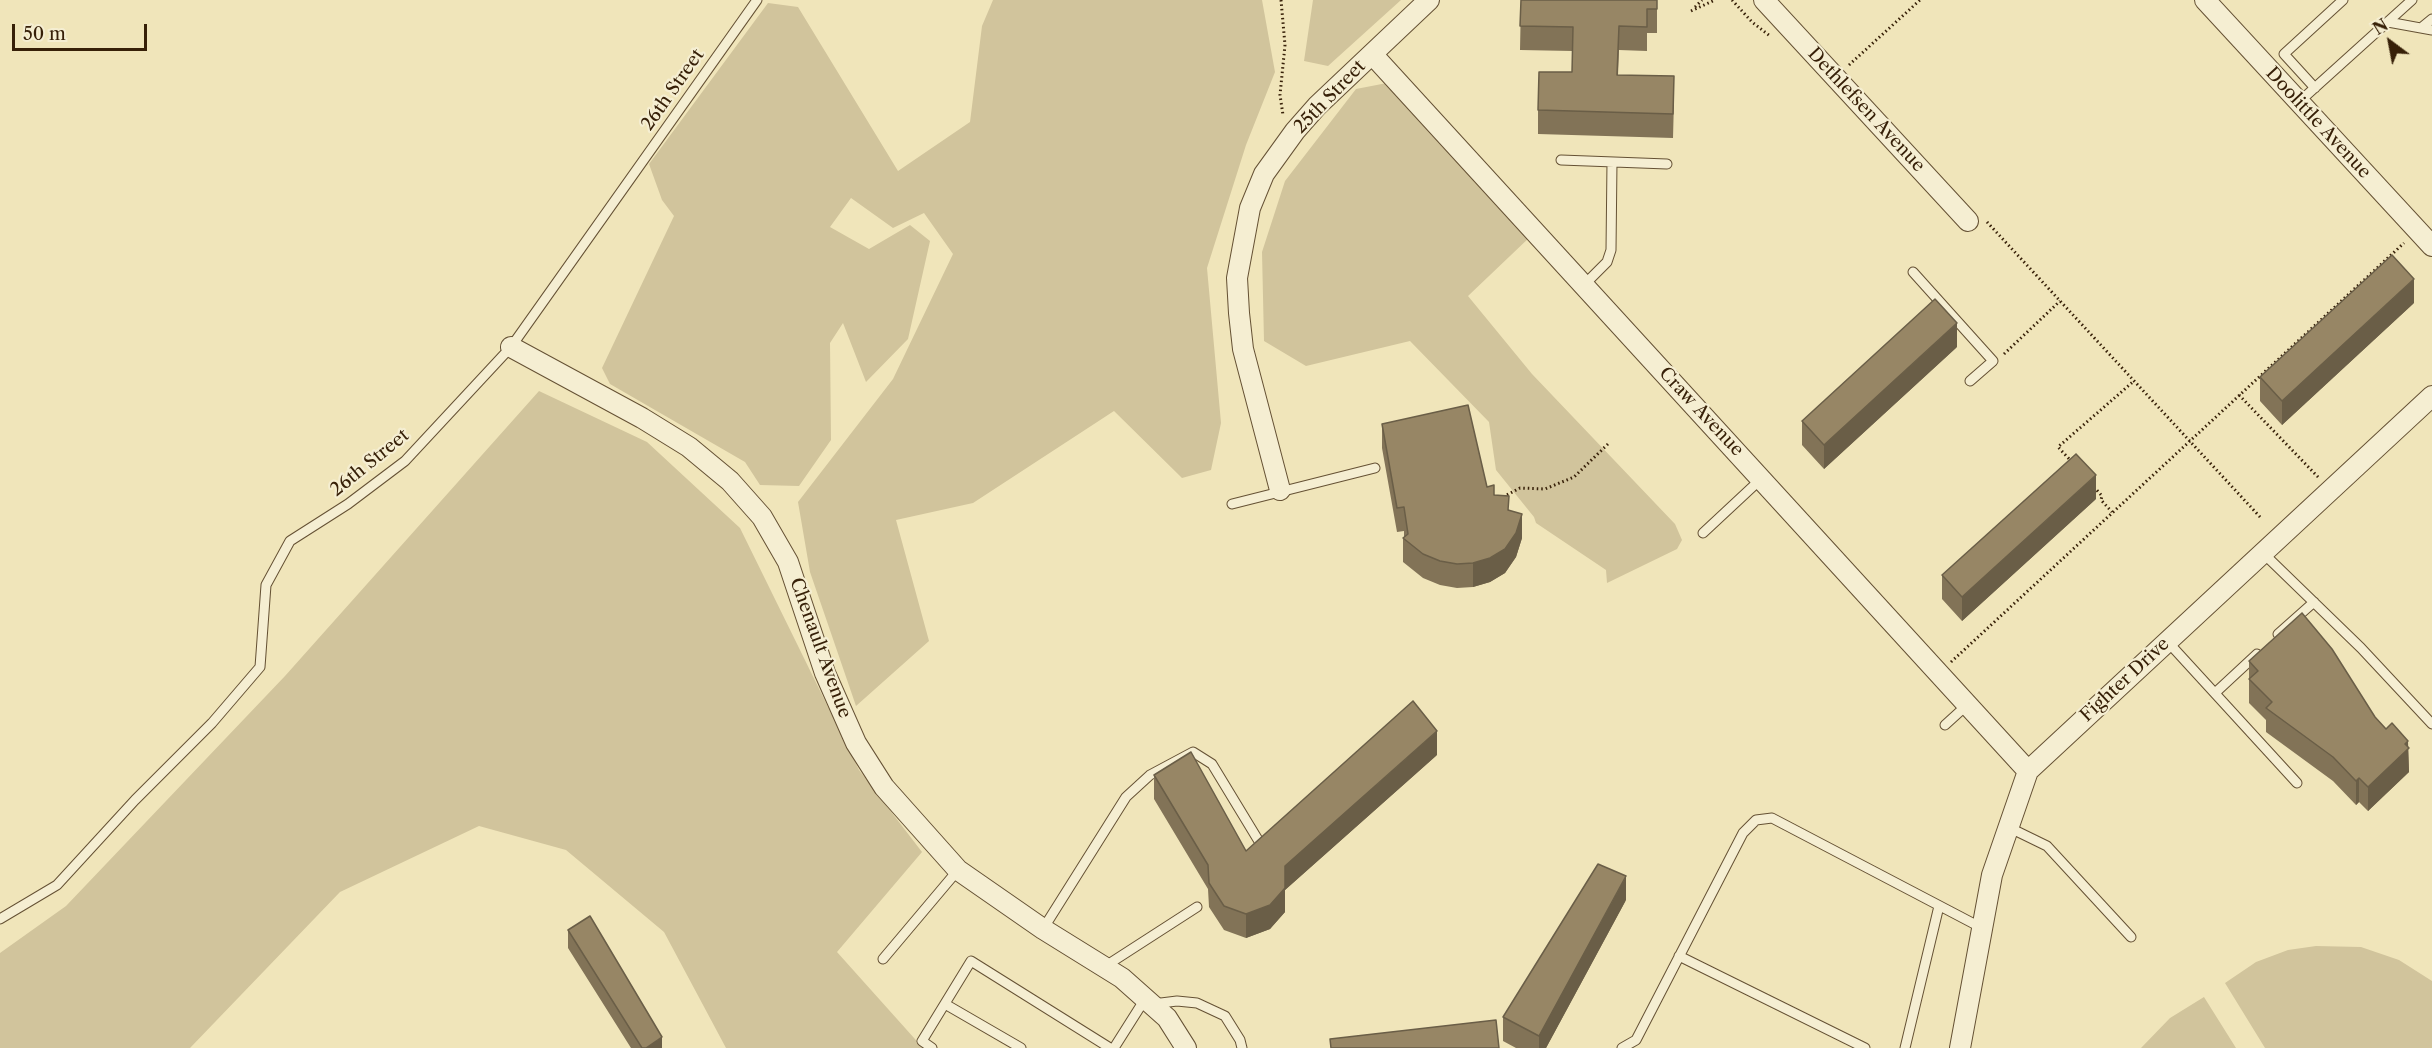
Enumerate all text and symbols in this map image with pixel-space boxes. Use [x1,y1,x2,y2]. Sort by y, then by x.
scale bar [15,12,150,50]
north arrow [2360,12,2420,72]
text: N [2369,15,2392,39]
text: 50 m [23,23,66,45]
street label: Dethlefsen Avenue [1803,43,1929,177]
street label: 26th Street [637,45,709,135]
street label: 25th Street [1290,56,1370,138]
street label: Doolittle Avenue [2261,63,2375,183]
street label: Craw Avenue [1654,363,1748,461]
street label: 26th Street [327,425,413,501]
street label: Chenault Avenue [785,575,855,721]
street label: Fighter Drive [2076,633,2174,727]

